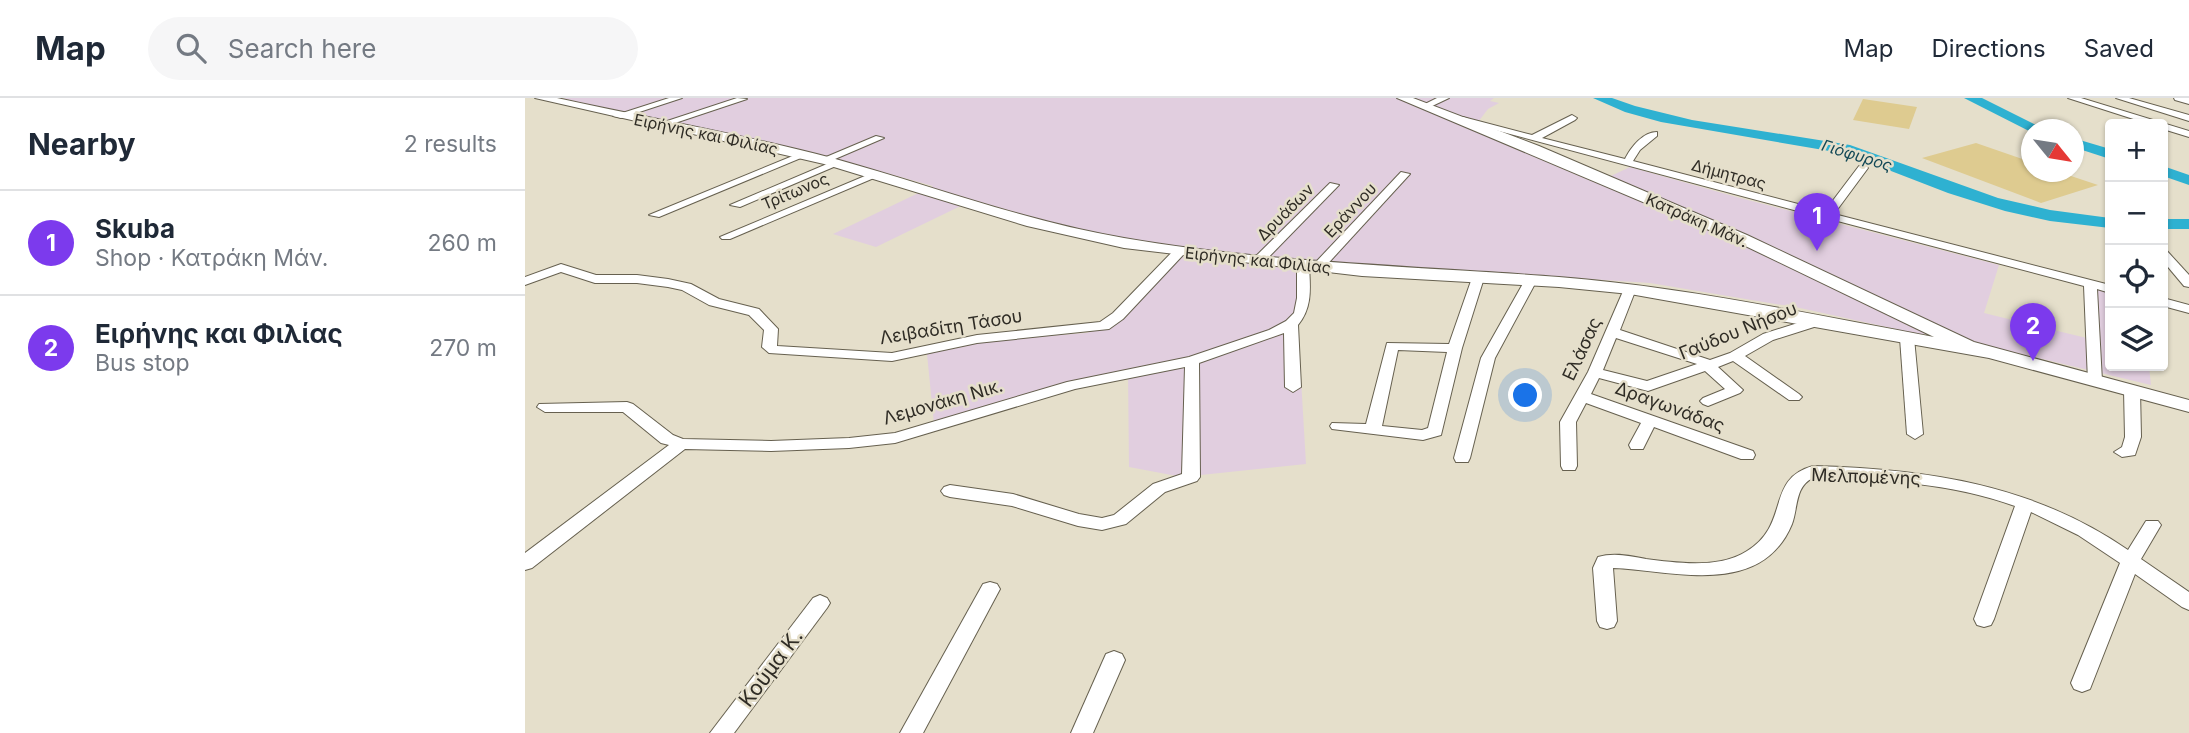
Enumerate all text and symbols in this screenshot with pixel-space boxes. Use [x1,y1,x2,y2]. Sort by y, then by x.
search box [148,17,638,80]
text: Map [35,28,106,68]
icon: search [172,29,210,67]
text: Search here [228,33,376,64]
text: Map [1844,34,1893,63]
text: Directions [1931,34,2046,63]
text: Saved [2084,34,2154,63]
street label: Ειρήνης και Φιλίας [632,109,780,159]
north arrow [2021,119,2084,182]
map controls [2105,119,2168,371]
button: + [2105,119,2168,182]
text: Nearby [28,126,136,162]
text: 2 results [404,130,497,158]
water label: Γιόφυρος [1819,135,1895,175]
street label: Δήμητρας [1689,154,1769,194]
street label: Τρίτωνος [759,168,831,214]
street label: Εράννου [1320,178,1380,242]
street label: Δρυάδων [1252,179,1318,245]
button: − [2105,182,2168,245]
street label: Κατράκη Μάν. [1643,189,1751,251]
pin: 1 [1794,193,1840,251]
text: Skuba [95,213,175,244]
text: 1 [46,229,56,257]
text: 260 m [428,229,497,257]
street label: Ειρήνης και Φιλίας [1184,242,1332,278]
text: Shop · Κατράκη Μάν. [95,244,328,272]
button: locate [2105,245,2168,308]
street label: Γαύδου Νήσου [1676,297,1800,364]
pin: 2 [2010,303,2056,361]
street label: Λειβαδίτη Τάσου [878,305,1024,348]
button: layers [2105,308,2168,371]
street label: Ελάσας [1558,314,1605,384]
text: Ειρήνης και Φιλίας [95,318,343,349]
text: 2 [44,334,58,362]
text: 270 m [429,334,497,362]
text: Bus stop [95,349,190,377]
street label: Λεμονάκη Νικ. [881,374,1005,429]
street label: Δραγωνάδας [1613,377,1728,436]
your location [1508,378,1542,412]
street label: Μελπομένης [1811,464,1921,489]
street label: Κούμα Κ. [733,624,808,711]

